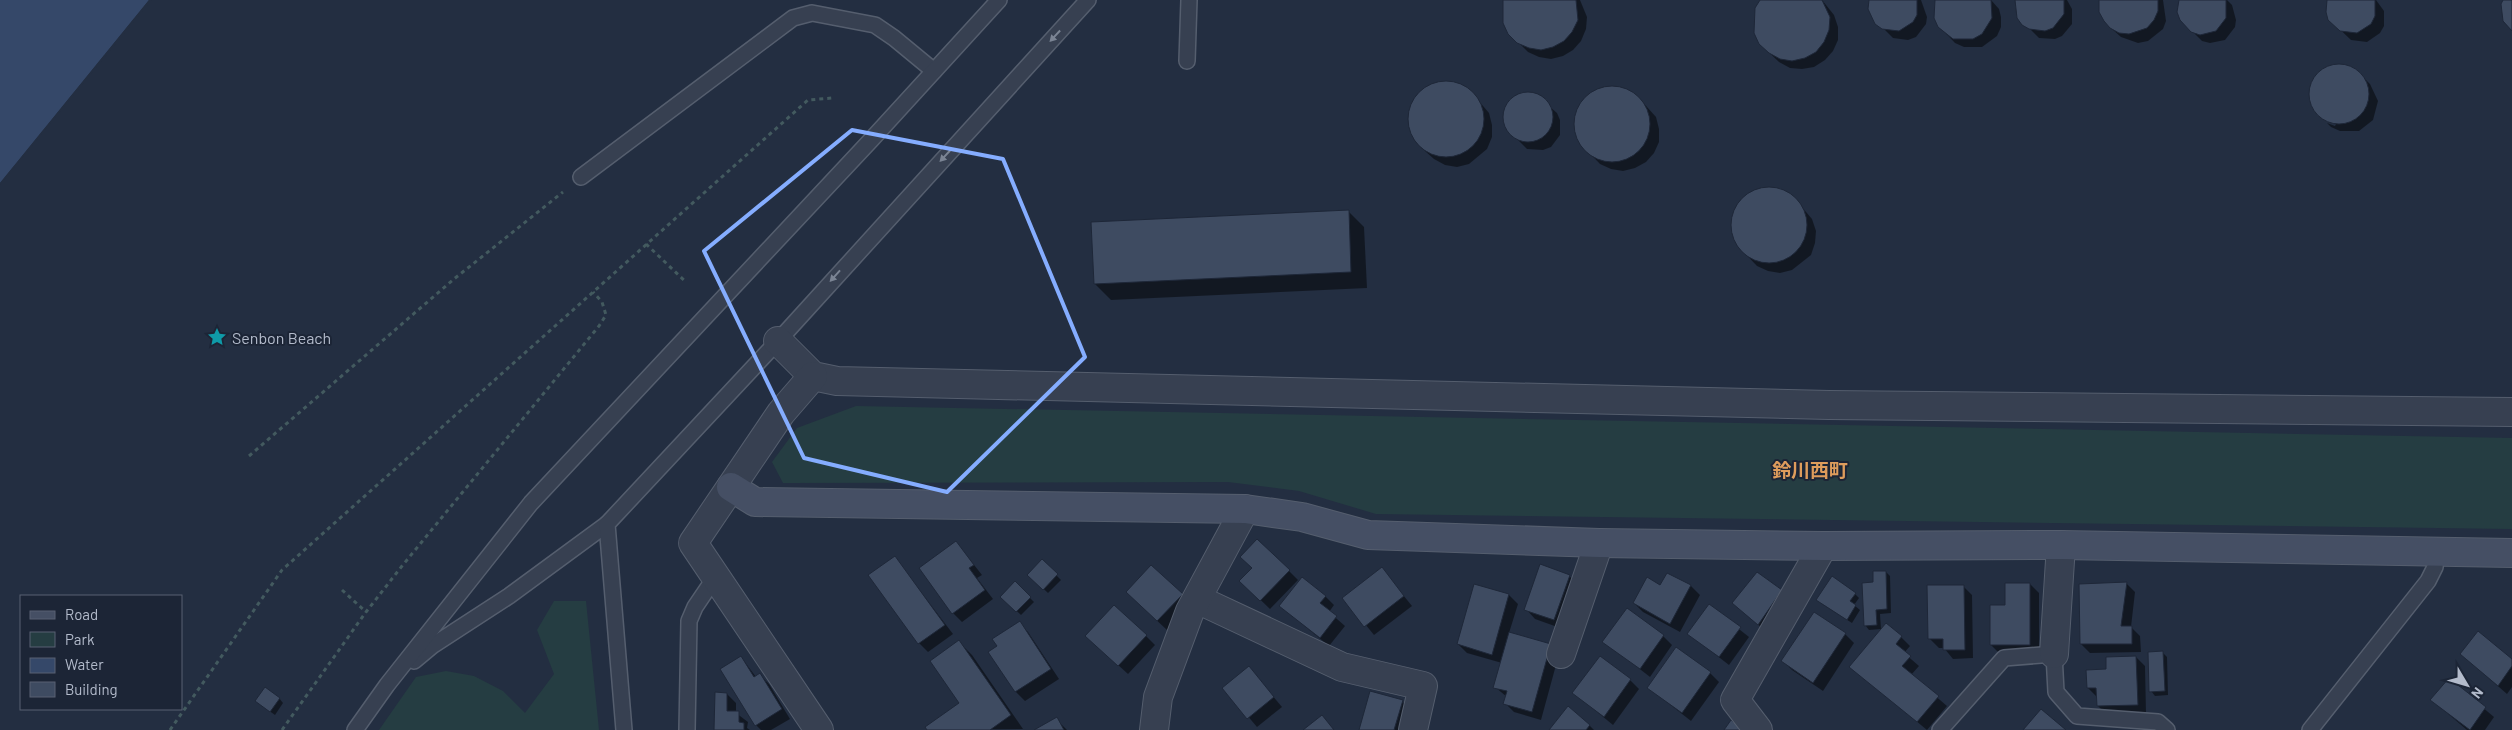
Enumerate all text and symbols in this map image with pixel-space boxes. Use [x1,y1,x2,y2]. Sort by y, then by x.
one-way arrow [1049,29,1061,41]
one-way arrow [939,149,951,161]
one-way arrow [829,269,841,281]
place icon: Senbon Beach [206,326,228,348]
place label: Senbon Beach [232,328,331,347]
district label: 鈴川西町 [1772,458,1848,481]
legend [20,595,182,710]
text: Road [65,605,98,623]
text: Park [65,630,95,648]
text: Water [65,655,104,673]
north arrow [2442,660,2492,710]
text: Building [65,680,118,698]
text: N [2468,684,2487,702]

